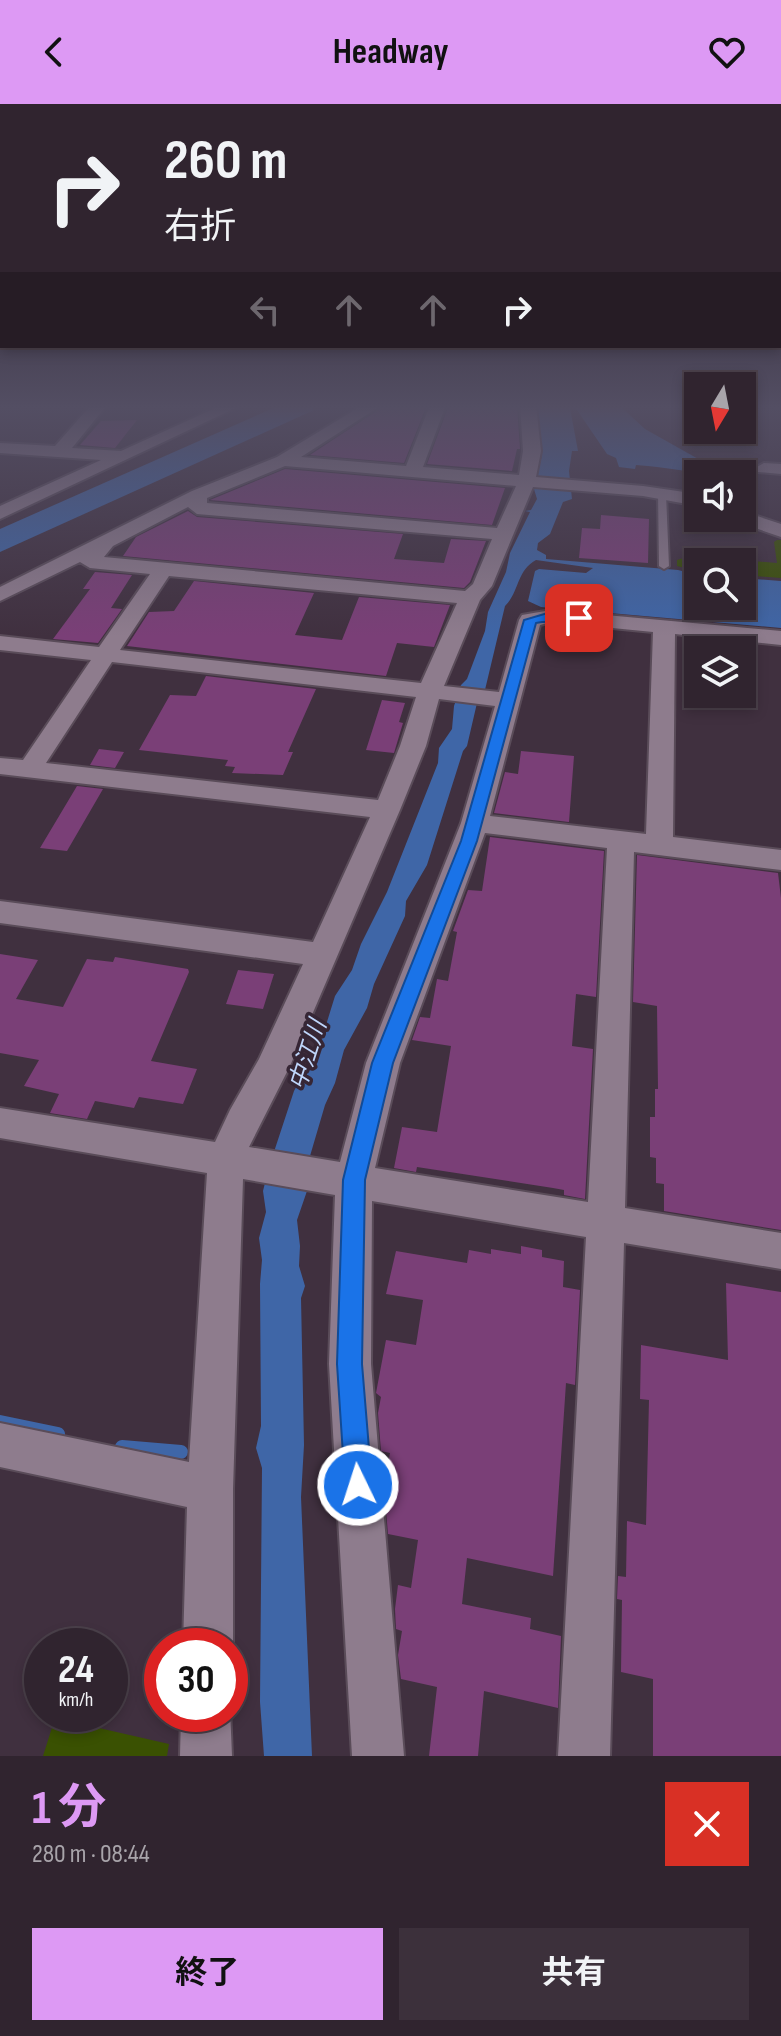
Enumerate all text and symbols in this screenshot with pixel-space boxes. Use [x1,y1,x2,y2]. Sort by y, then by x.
icon: back [32,30,76,74]
icon: heart [705,30,749,74]
text: Headway [333,31,448,74]
text: 260 m [164,128,287,195]
icon: right [32,136,136,240]
text: 右折 [164,206,236,249]
icon: left [243,288,287,332]
icon: ahead [327,288,371,332]
icon: ahead [411,288,455,332]
icon: right [495,288,539,332]
north arrow [684,372,756,444]
map controls [684,372,756,708]
button: sound [684,460,756,532]
button: search [684,548,756,620]
pin [545,584,613,652]
icon: arrive [557,596,601,640]
button: layers [684,636,756,708]
water label: 中江川 [283,1013,334,1094]
position arrow [316,1443,400,1527]
speed limit sign: 30 [144,1628,248,1732]
text: 24 [58,1646,94,1694]
text: km/h [59,1688,93,1712]
text: 1 分 [32,1780,106,1837]
button: close [665,1782,749,1866]
text: 280 m · 08:44 [32,1839,150,1870]
button: 終了 [32,1928,383,2020]
button: 共有 [399,1928,749,2020]

